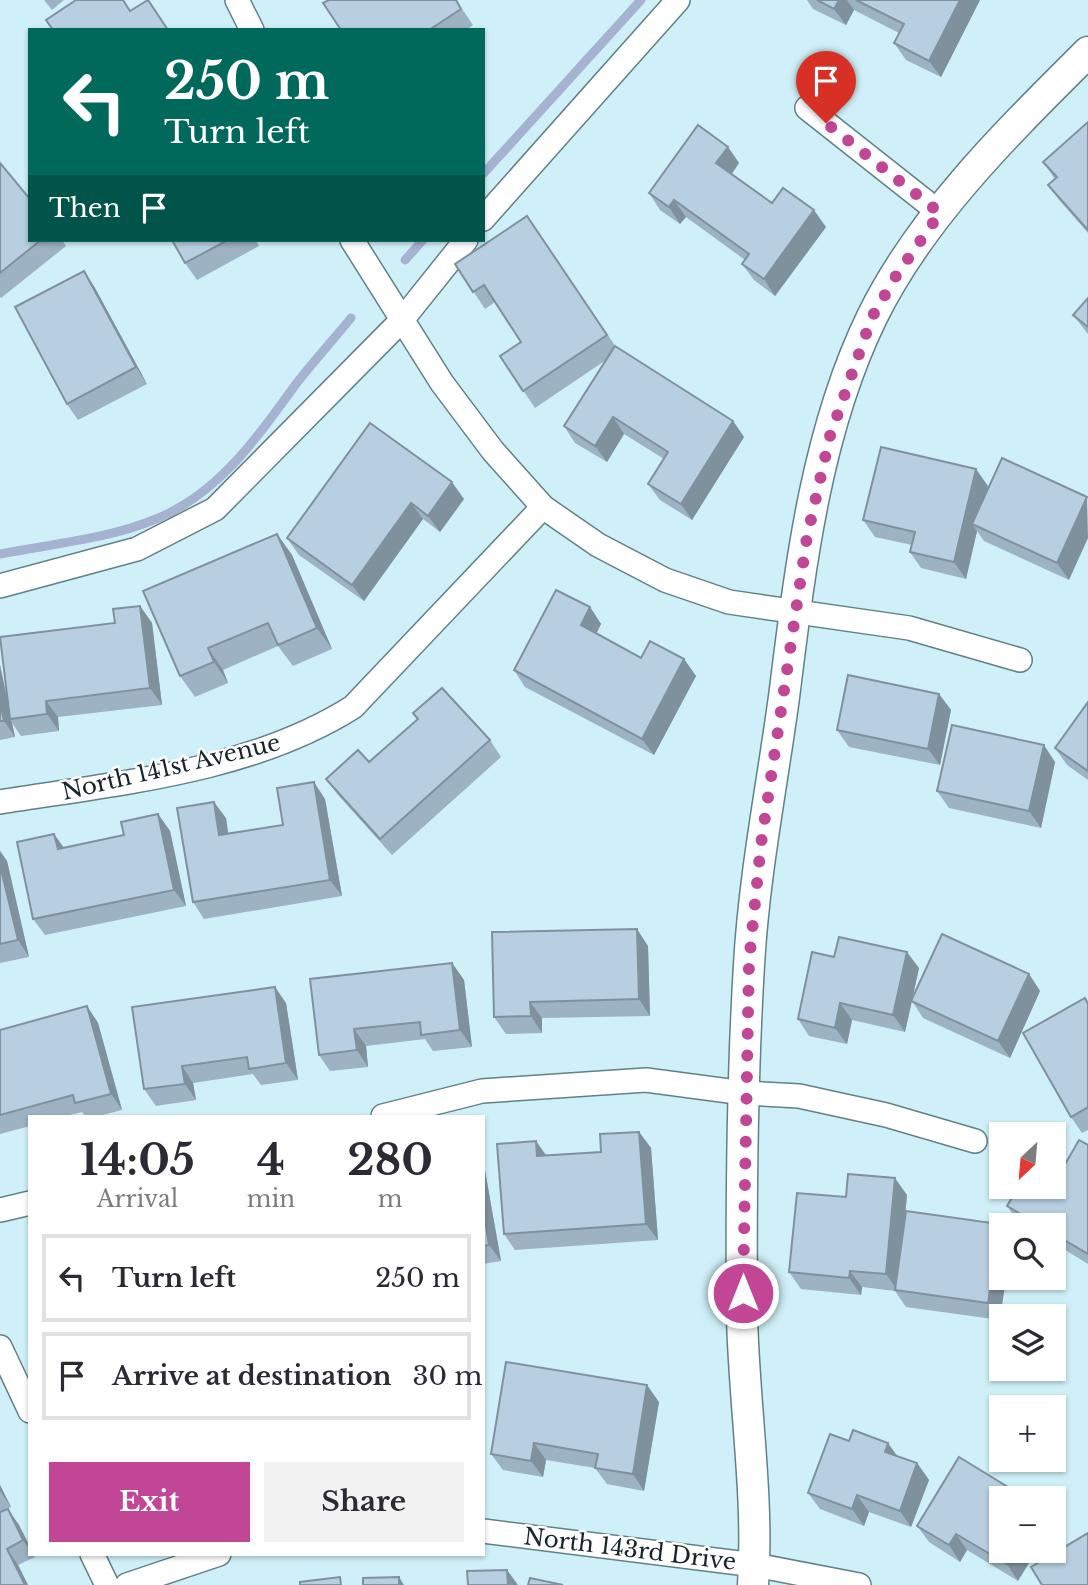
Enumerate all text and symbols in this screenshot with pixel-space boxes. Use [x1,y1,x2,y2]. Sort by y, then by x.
text: 250 m [164,51,329,112]
pin [796,51,856,123]
icon: left [49,56,140,147]
icon: arrive [807,62,845,100]
text: Turn left [164,112,310,152]
icon: arrive [135,189,173,227]
text: Then [49,192,121,224]
street label: North 141st Avenue [59,728,283,806]
north arrow [989,1122,1066,1199]
map controls [989,1122,1066,1563]
text: 14:05 [80,1134,195,1186]
text: 4 [257,1134,285,1186]
text: 280 [347,1134,433,1186]
text: Arrival [97,1185,178,1213]
text: min [247,1185,295,1213]
text: m [378,1185,402,1213]
button: search [989,1213,1066,1290]
position arrow [706,1256,780,1330]
icon: left [53,1259,91,1297]
text: Turn left [112,1262,236,1294]
text: 250 m [375,1262,460,1294]
button: layers [989,1304,1066,1381]
icon: arrive [53,1357,91,1395]
text: Arrive at destination [112,1360,392,1392]
text: 30 m [413,1360,482,1392]
button: + [989,1395,1066,1472]
button: Exit [49,1462,250,1542]
button: Share [264,1462,464,1542]
button: − [989,1486,1066,1563]
street label: North 143rd Drive [522,1522,738,1576]

